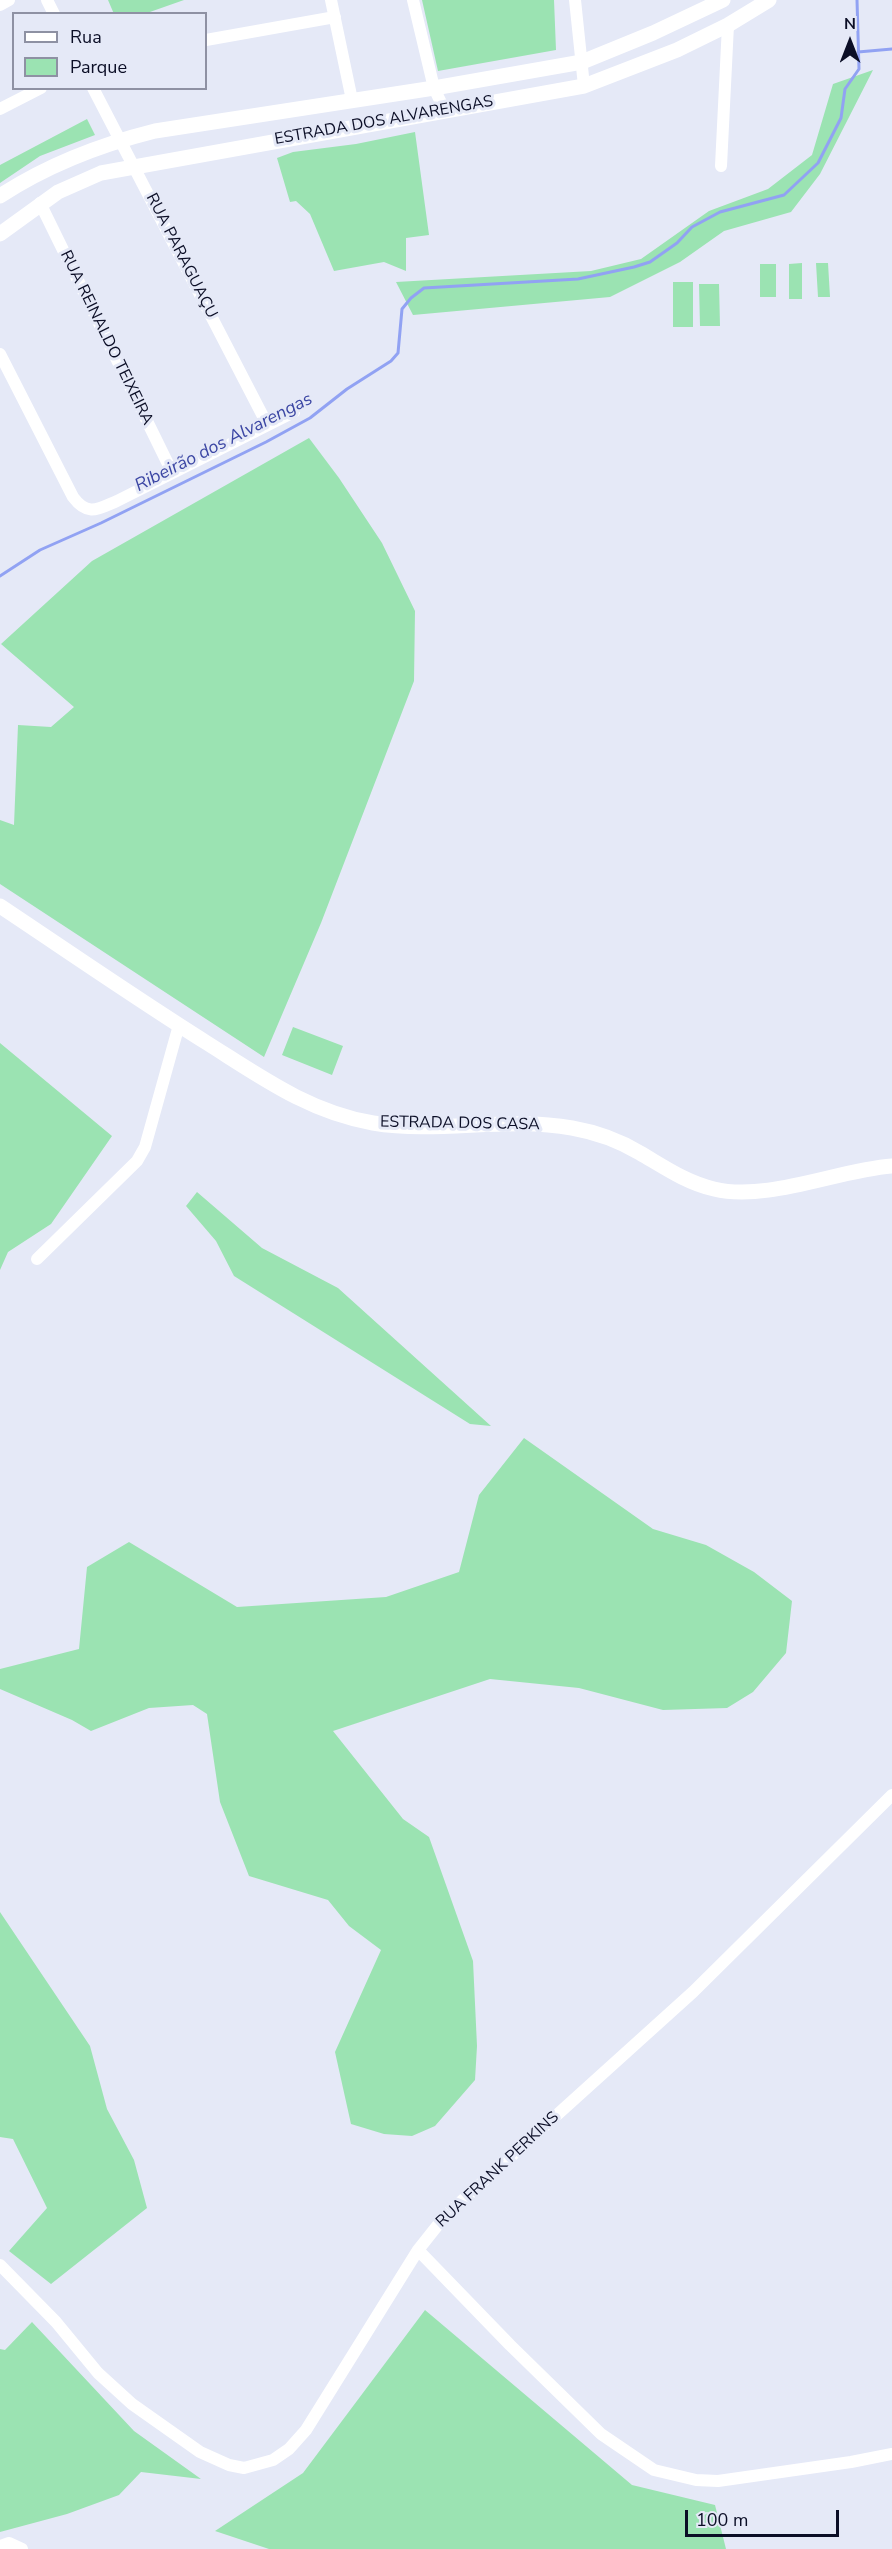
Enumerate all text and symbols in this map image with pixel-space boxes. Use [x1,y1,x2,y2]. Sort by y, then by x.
legend [12,12,207,90]
north arrow [820,12,880,72]
text: N [844,13,856,35]
text: Rua [70,25,102,49]
text: Parque [70,55,127,79]
street label: ESTRADA DOS ALVARENGAS [273,92,495,150]
street label: RUA PARAGUAÇU [141,190,221,322]
street label: RUA REINALDO TEIXEIRA [55,248,157,428]
water label: Ribeirão dos Alvarengas [132,389,316,497]
street label: ESTRADA DOS CASA [380,1113,540,1135]
street label: RUA FRANK PERKINS [433,2108,563,2232]
scale bar [688,2498,842,2536]
text: 100 m [696,2508,748,2532]

